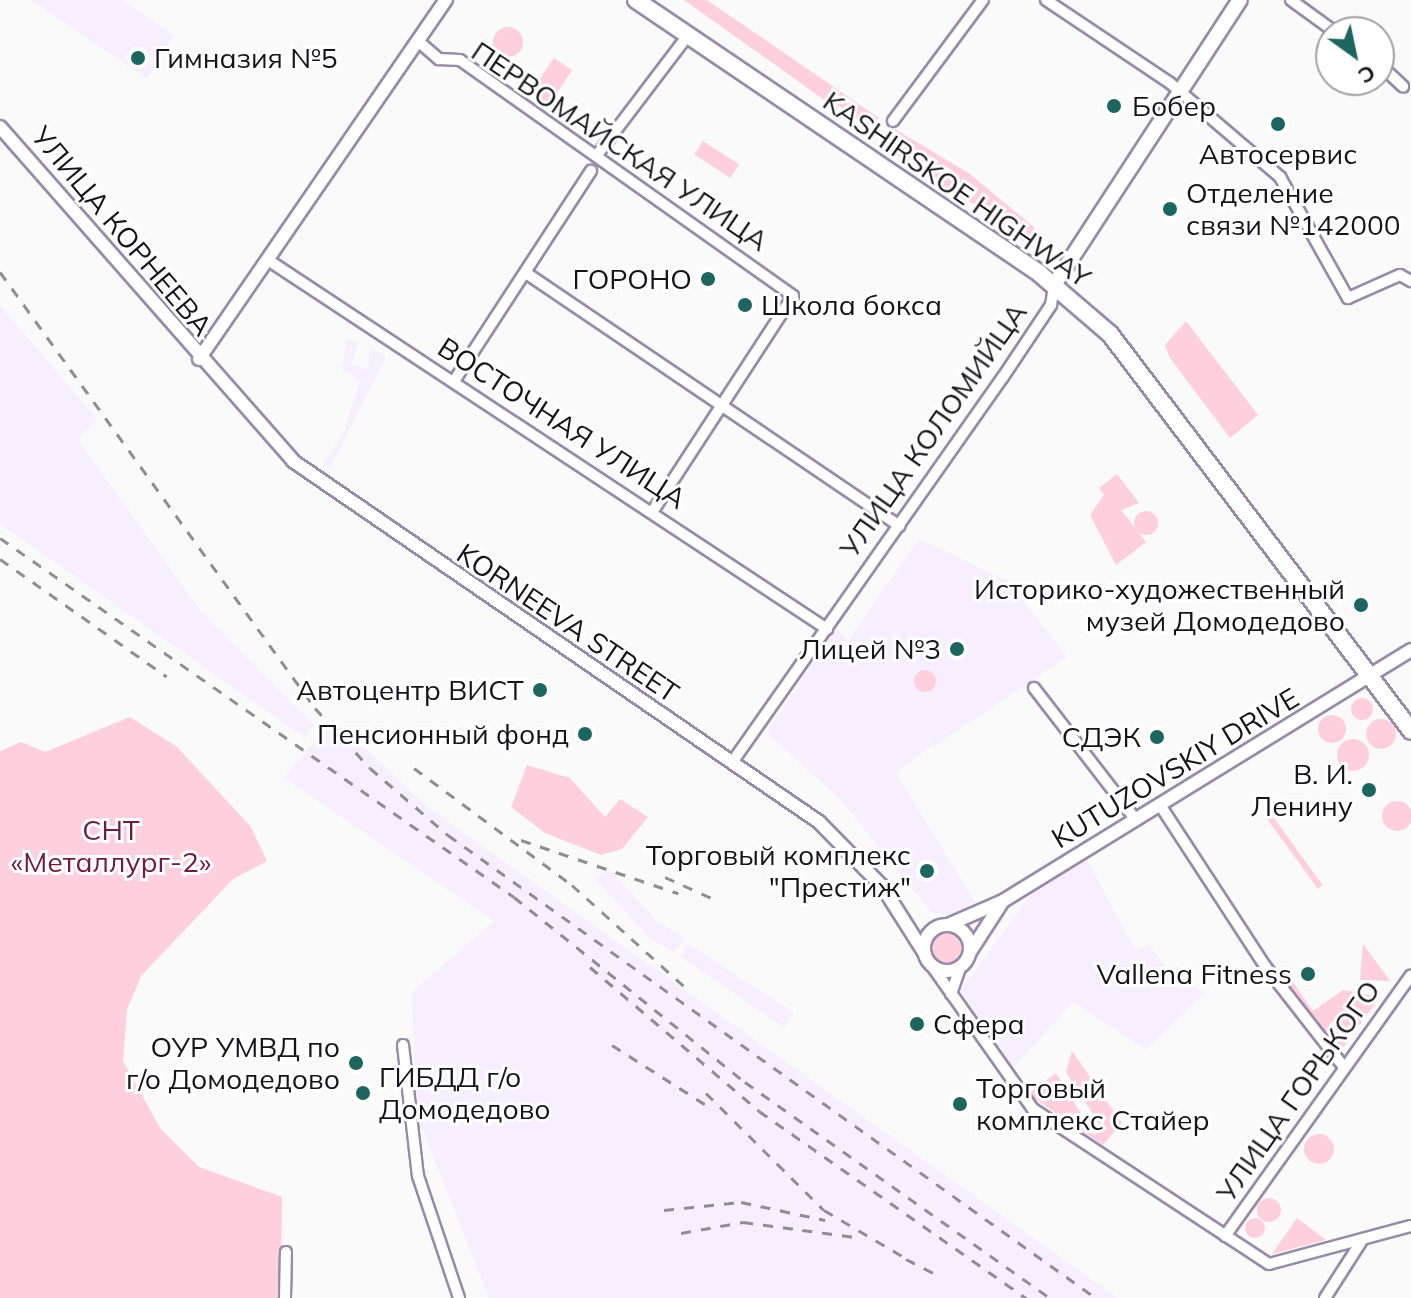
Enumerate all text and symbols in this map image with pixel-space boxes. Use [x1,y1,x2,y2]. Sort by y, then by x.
north arrow [1315,16,1395,96]
street label: ПЕРВОМАЙСКАЯ УЛИЦА [465,34,775,258]
place label: Гимназия №5 [154,41,337,75]
marker: Гимназия №5 [129,49,147,67]
text: С [1353,59,1381,90]
street label: KASHIRSKOE HIGHWAY [817,84,1097,294]
place label: Бобер [1132,89,1216,123]
marker: Бобер [1103,95,1125,117]
marker: Автосервис [1269,115,1287,133]
street label: УЛИЦА КОРНЕЕВА [25,119,219,343]
place label: Автосервис [1199,137,1357,171]
place label: Отделение связи №142000 [1186,176,1401,242]
marker: Отделение связи №142000 [1161,200,1179,218]
place label: ГОРОНО [572,262,692,296]
marker: ГОРОНО [699,270,717,288]
place label: Школа бокса [761,288,942,322]
marker: Школа бокса [736,296,754,314]
street label: УЛИЦА КОЛОМИЙЦА [832,296,1034,564]
street label: ВОСТОЧНАЯ УЛИЦА [432,330,692,516]
street label: KORNEEVA STREET [451,536,685,710]
place label: Историко-художественный музей Домодедово [974,572,1345,638]
marker: Историко-художественный музей Домодедово [1352,596,1370,614]
place label: Лицей №3 [799,632,941,666]
marker: Лицей №3 [948,640,966,658]
place label: Автоцентр ВИСТ [296,673,524,707]
marker: Автоцентр ВИСТ [531,681,549,699]
street label: KUTUZOVSKIY DRIVE [1045,681,1305,855]
place label: Пенсионный фонд [317,717,569,751]
place label: СДЭК [1062,720,1141,754]
marker: Пенсионный фонд [576,725,594,743]
marker: СДЭК [1148,728,1166,746]
place label: В. И. Ленину [1251,757,1353,823]
marker: В. И. Ленину [1360,781,1378,799]
park label: СНТ «Металлург-2» [11,813,211,879]
place label: Торговый комплекс "Престиж" [646,838,911,904]
marker: Торговый комплекс "Престиж" [918,862,936,880]
place label: Vallena Fitness [1097,957,1292,991]
marker: Vallena Fitness [1299,965,1317,983]
street label: УЛИЦА ГОРЬКОГО [1209,974,1387,1208]
place label: Сфера [933,1007,1025,1041]
marker: Сфера [908,1015,926,1033]
place label: ОУР УМВД по г/о Домодедово [126,1030,340,1096]
marker: ОУР УМВД по г/о Домодедово [347,1054,365,1072]
place label: ГИБДД г/о Домодедово [379,1060,551,1126]
place label: Торговый комплекс Стайер [976,1071,1210,1137]
marker: ГИБДД г/о Домодедово [354,1084,372,1102]
marker: Торговый комплекс Стайер [951,1095,969,1113]

